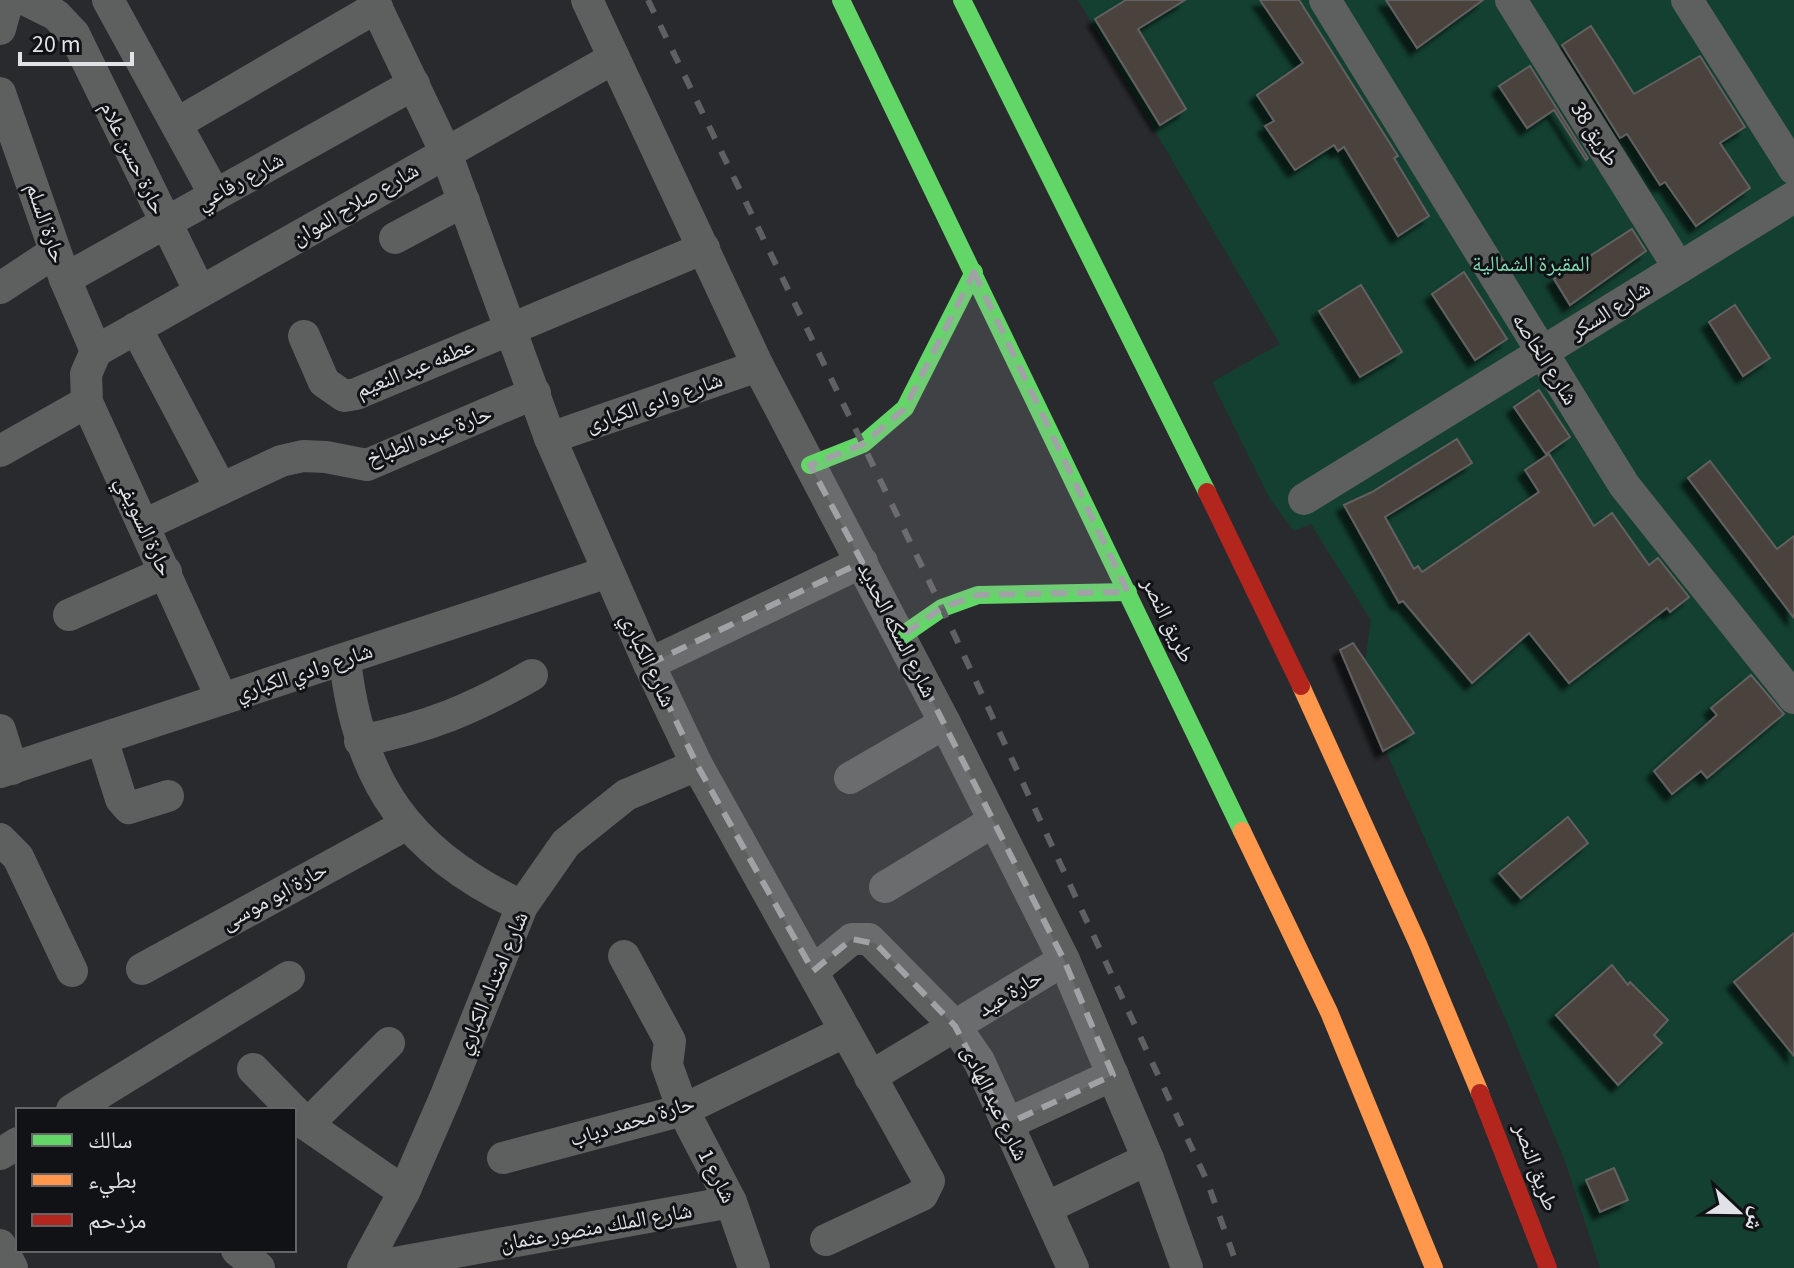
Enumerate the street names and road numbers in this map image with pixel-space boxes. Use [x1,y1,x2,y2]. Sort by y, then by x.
street label: طريق 38 [1563,95,1627,173]
street label: حارة حسن علام [92,96,174,220]
street label: شارع رفاعي [190,144,290,219]
street label: شارع صلاح الموان [285,154,425,254]
street label: حارة السلم [17,179,75,267]
street label: شارع السكر [1563,273,1657,348]
street label: شارع الخاصه [1504,307,1586,411]
street label: عطفه عبد النعيم [351,330,479,406]
street label: شارع وادى الكبارى [581,364,727,440]
street label: حارة عبده الطباخ [361,397,497,475]
street label: حارة السويفي [106,471,181,582]
street label: شارع السكه الحديد [849,557,945,703]
street label: طريق النصر [1133,571,1203,668]
street label: شارع الكباري [612,608,684,712]
street label: شارع وادي الكباري [231,635,377,710]
street label: حارة ابو موسى [215,854,333,938]
street label: شارع امتداد الكباري [447,906,537,1060]
street label: حارة عيد [971,961,1049,1025]
street label: شارع عبد الهادى [953,1040,1037,1166]
street label: حارة محمد دياب [566,1087,698,1155]
street label: طريق النصر [1505,1117,1567,1216]
street label: شارع 1 [690,1143,744,1209]
street label: شارع الملك منصور عثمان [497,1194,695,1260]

